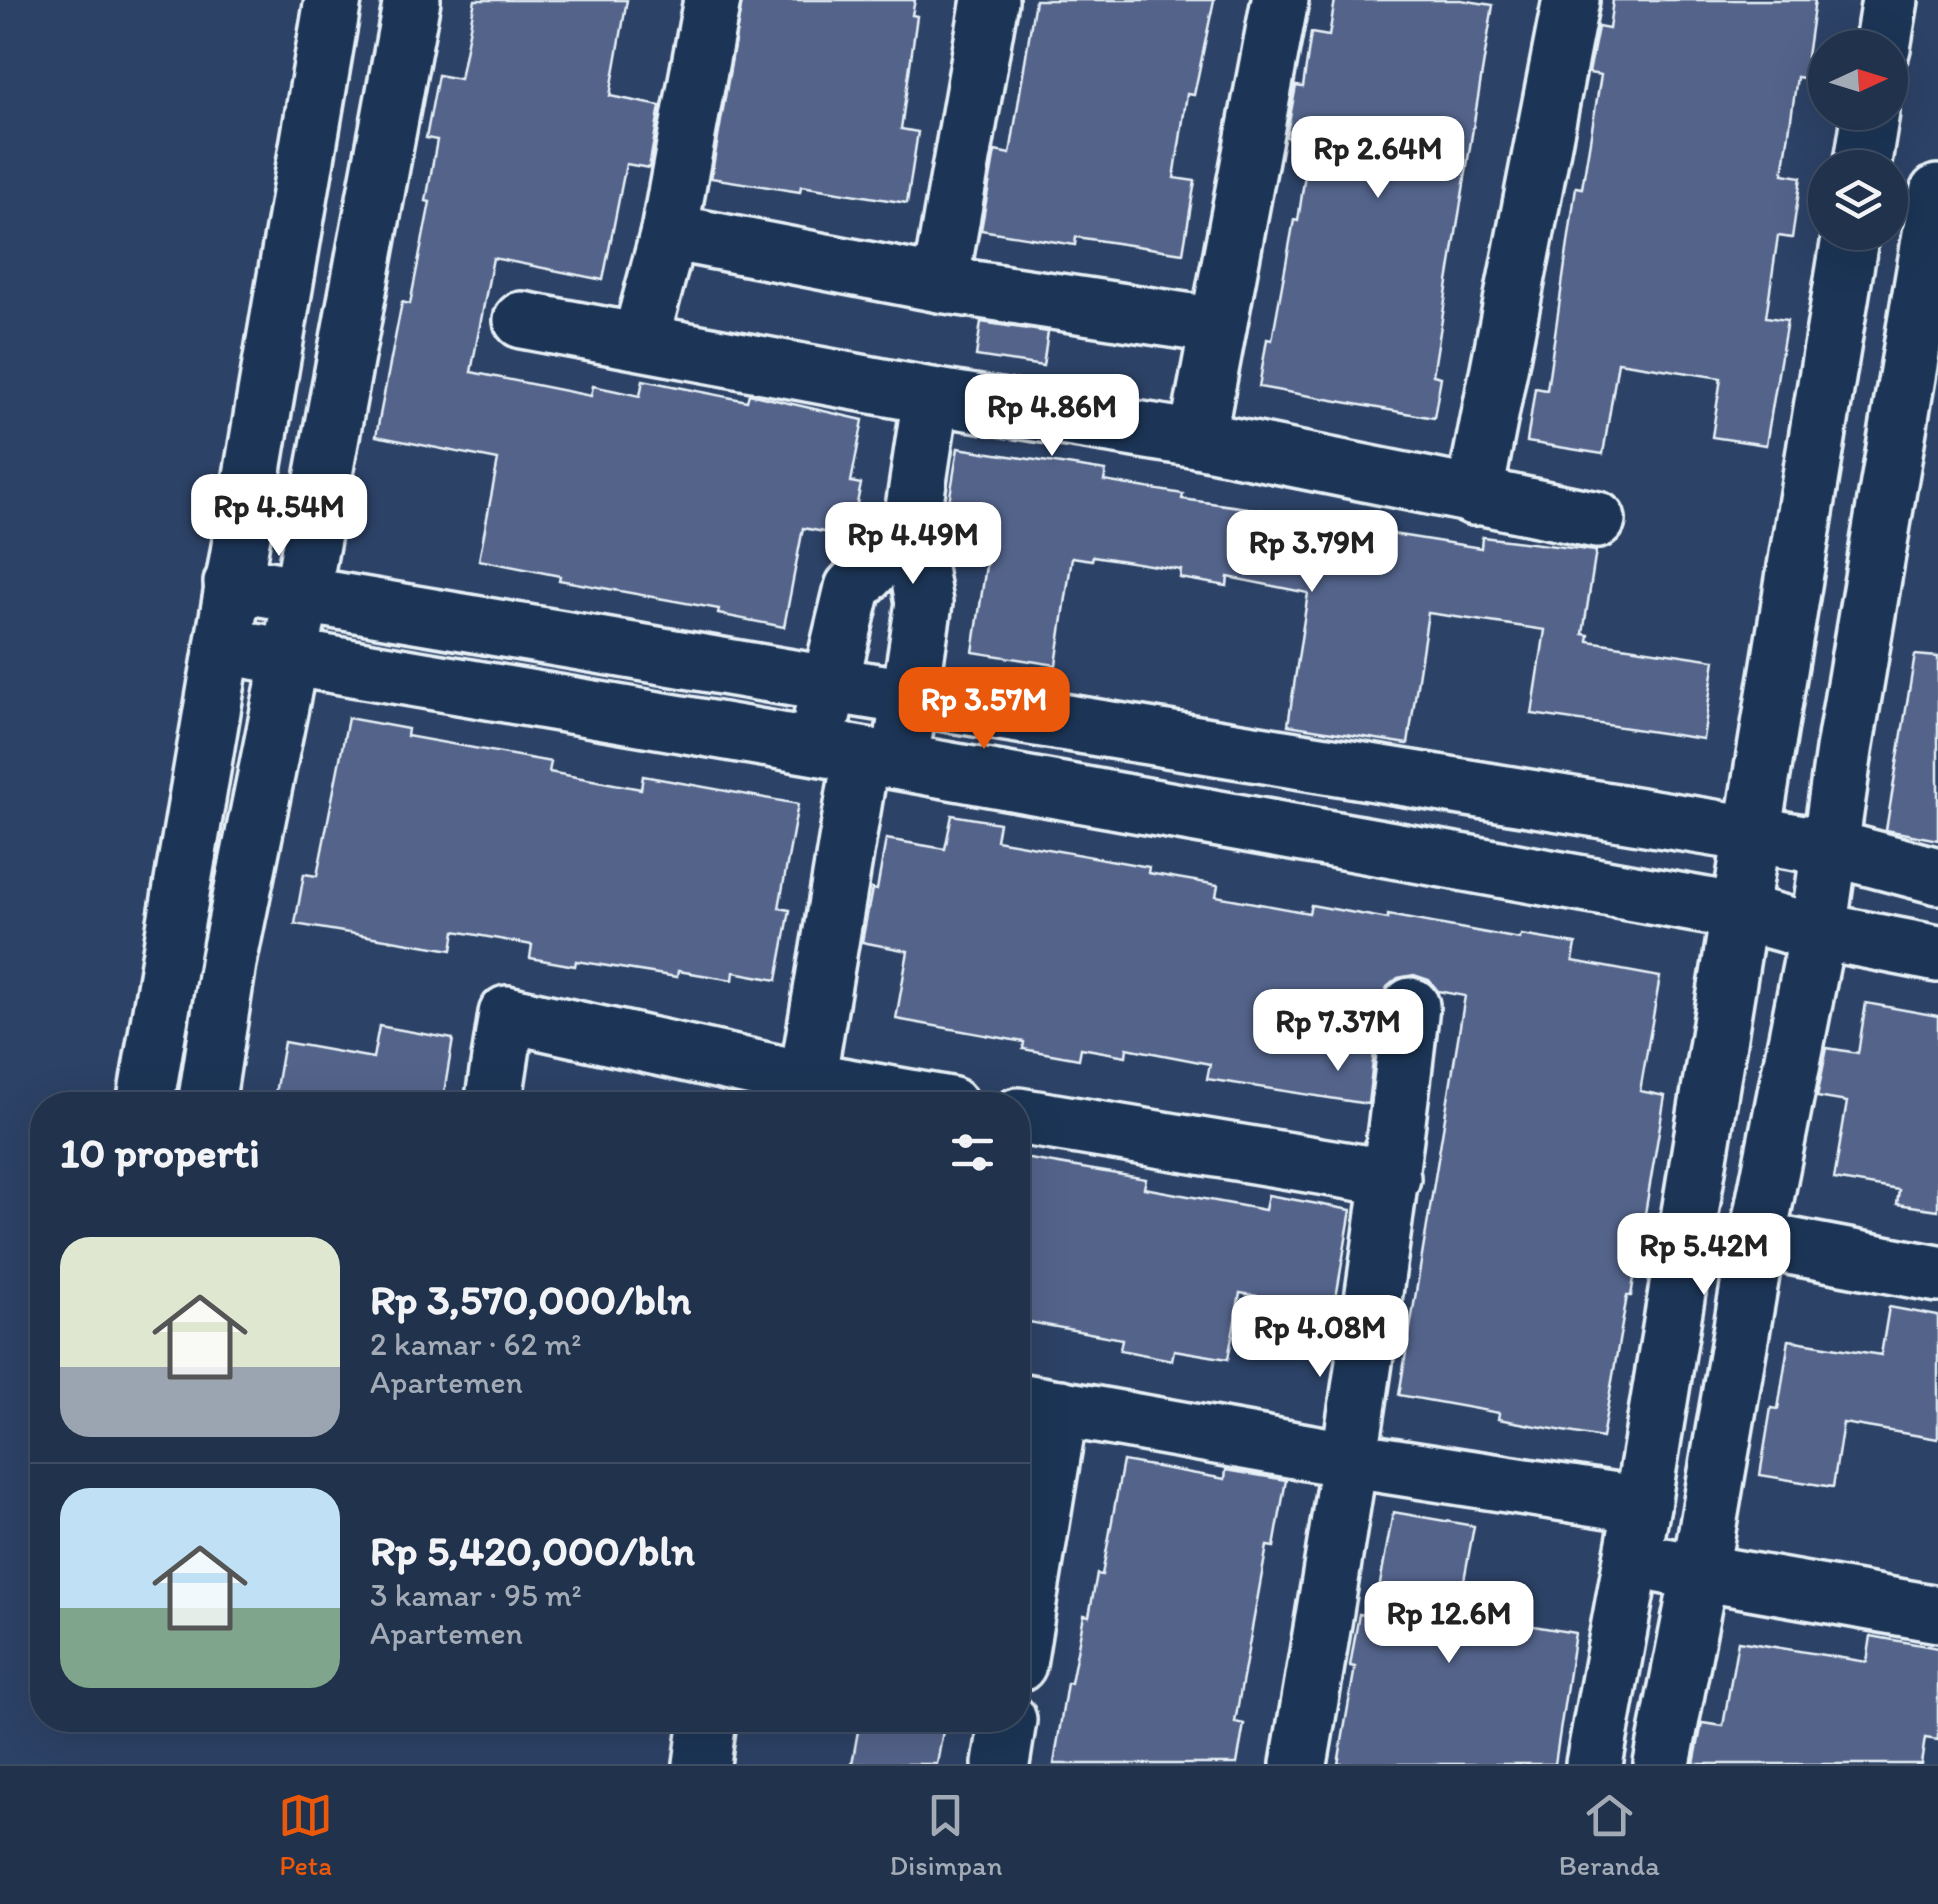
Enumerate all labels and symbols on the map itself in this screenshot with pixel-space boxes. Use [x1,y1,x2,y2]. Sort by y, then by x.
north arrow [1808,30,1908,130]
pin: Rp 2.64M [1275,116,1481,201]
pin: Rp 4.86M [949,374,1155,459]
pin: Rp 4.54M [176,474,382,559]
pin: Rp 4.49M [810,502,1016,587]
pin: Rp 3.79M [1209,510,1415,595]
pin: Rp 3.57M [881,667,1087,752]
pin: Rp 7.37M [1235,989,1441,1074]
pin: Rp 5.42M [1601,1213,1807,1298]
pin: Rp 4.08M [1217,1295,1423,1380]
pin: Rp 12.6M [1346,1581,1552,1666]

